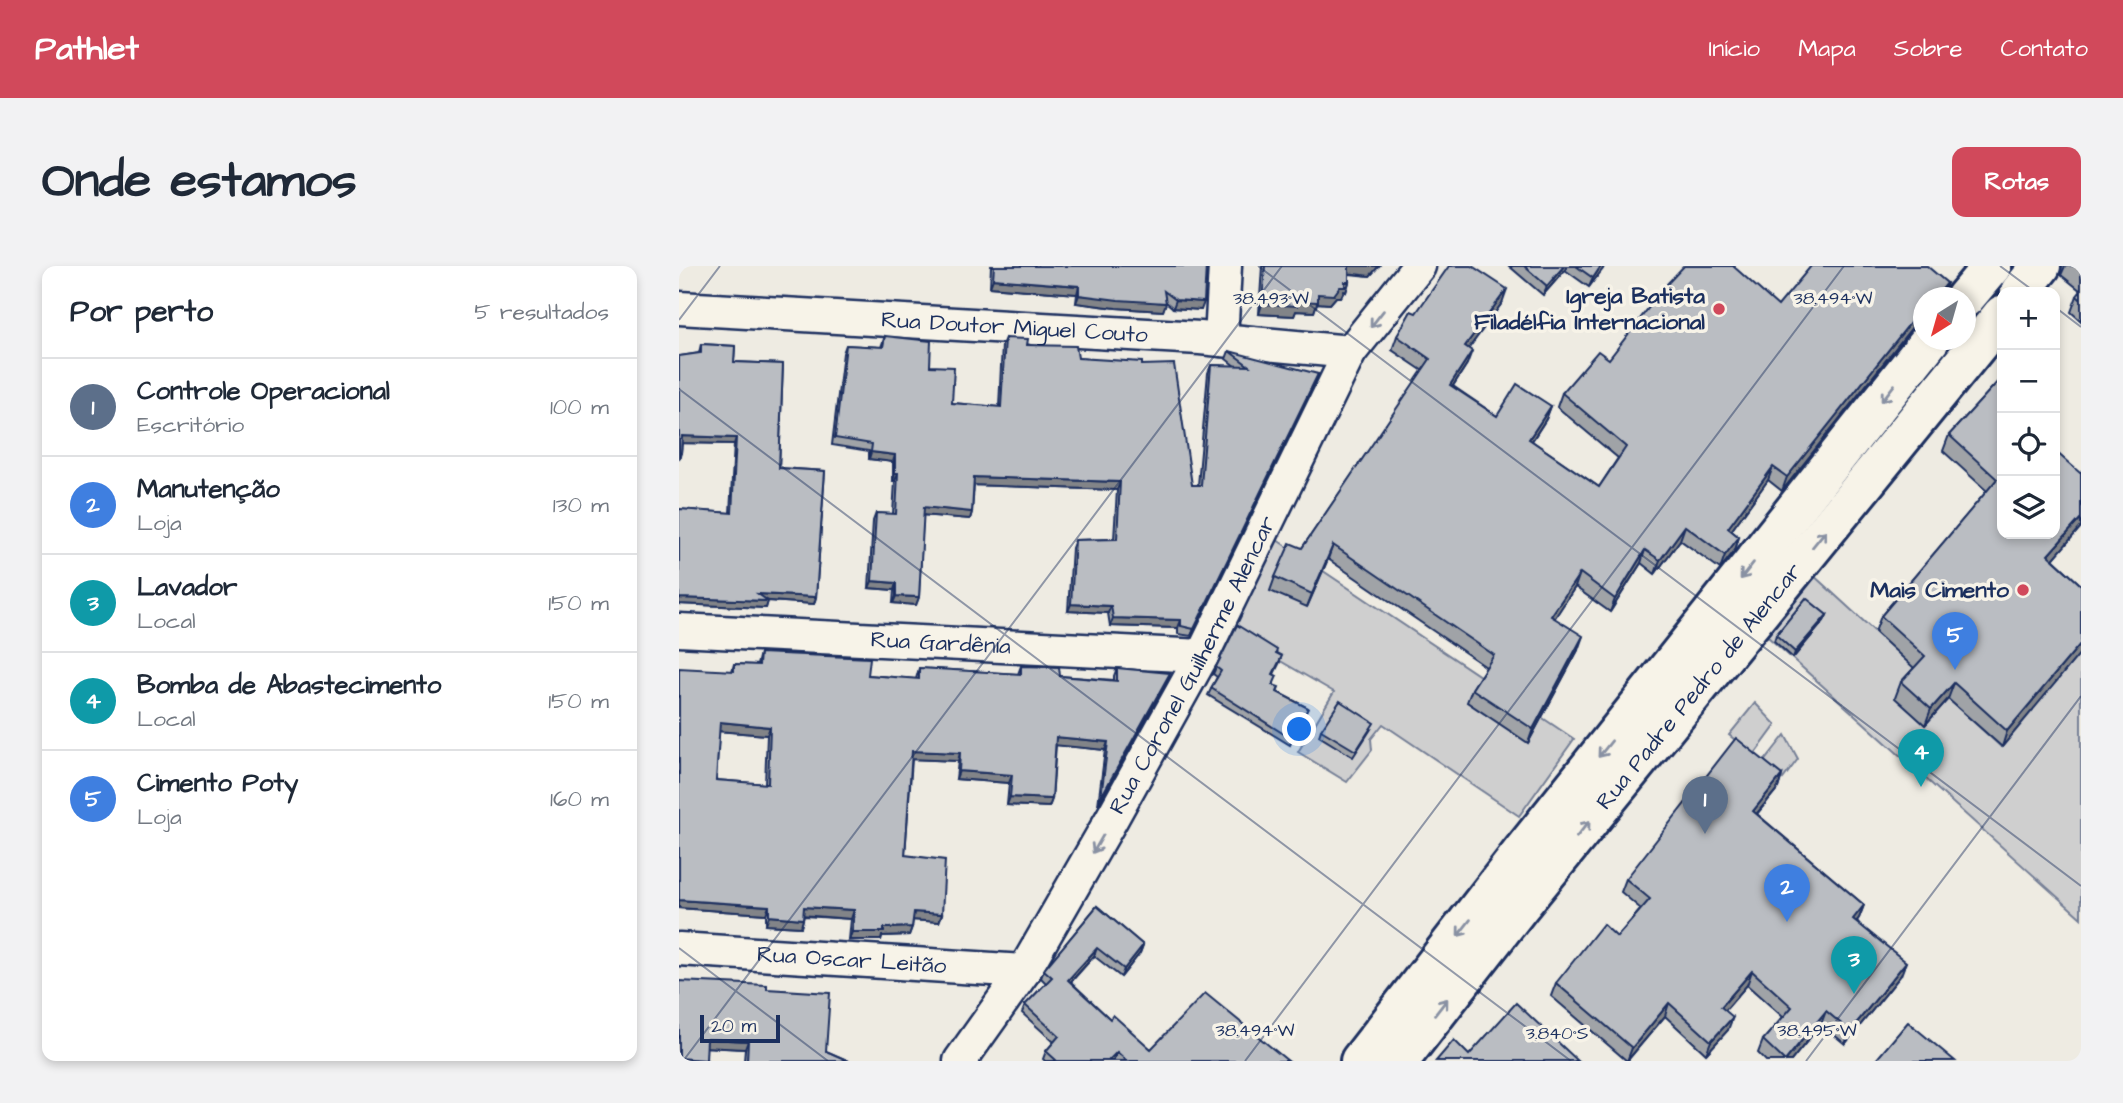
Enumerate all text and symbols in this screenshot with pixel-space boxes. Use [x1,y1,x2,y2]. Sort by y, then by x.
text: Pathlet [35,26,139,72]
text: Início [1709,32,1760,66]
text: Mapa [1798,32,1856,66]
text: Sobre [1894,32,1962,66]
text: Contato [2000,32,2088,66]
button: Rotas [1952,147,2081,217]
text: Onde estamos [42,148,357,216]
place label: Igreja Batista Filadélfia Internacional [1474,280,1705,338]
text: 38.493°W [1233,286,1309,311]
text: 38.494°W [1794,286,1873,311]
north arrow [1913,287,1976,350]
map controls [1997,287,2060,539]
button: + [1997,287,2060,350]
text: Por perto [70,291,213,333]
text: 5 resultados [474,296,609,328]
marker: Igreja Batista Filadélfia Internacional [1711,301,1727,317]
street label: Rua Doutor Miguel Couto [880,304,1149,351]
one-way arrow [1369,310,1384,328]
button: − [1997,350,2060,413]
text: Controle Operacional [137,373,390,409]
one-way arrow [1880,383,1895,401]
text: 1 [92,391,94,423]
text: 100 m [550,391,609,423]
text: Escritório [137,409,244,441]
button: locate [1997,413,2060,476]
text: Manutenção [137,471,280,507]
button: layers [1997,476,2060,539]
text: 2 [86,489,100,521]
text: 130 m [553,489,609,521]
text: Loja [137,507,182,539]
street label: Rua Coronel Guilherme Alencar [1101,510,1284,820]
one-way arrow [1811,531,1827,549]
street label: Rua Padre Pedro de Alencar [1589,556,1810,817]
one-way arrow [1739,562,1754,580]
text: Lavador [137,569,237,605]
place label: Mais Cimento [1870,574,2009,606]
marker: Mais Cimento [2015,582,2031,598]
text: 3 [87,587,99,619]
text: 150 m [548,587,609,619]
text: Local [137,605,196,637]
pin: 5 [1932,612,1978,670]
street label: Rua Gardênia [870,624,1012,662]
text: Bomba de Abastecimento [137,667,441,703]
text: 4 [85,685,101,717]
text: 150 m [548,685,609,717]
text: Local [137,703,196,735]
your location [1282,712,1316,746]
pin: 4 [1898,729,1944,787]
one-way arrow [1597,740,1612,758]
text: Cimento Poty [137,765,298,801]
pin: 1 [1682,776,1728,834]
text: 5 [85,783,101,815]
text: 160 m [550,783,609,815]
text: Loja [137,801,182,833]
one-way arrow [1575,821,1590,839]
one-way arrow [1090,833,1104,853]
pin: 2 [1764,864,1810,922]
one-way arrow [1457,918,1472,936]
pin: 3 [1831,936,1877,994]
street label: Rua Oscar Leitão [756,938,948,982]
one-way arrow [1433,998,1448,1017]
scale bar [700,1012,781,1044]
text: 20 m [711,1013,756,1040]
text: 38.494°W [1216,1018,1295,1043]
text: 38.495°W [1777,1018,1857,1043]
text: 3.840°S [1526,1021,1588,1046]

